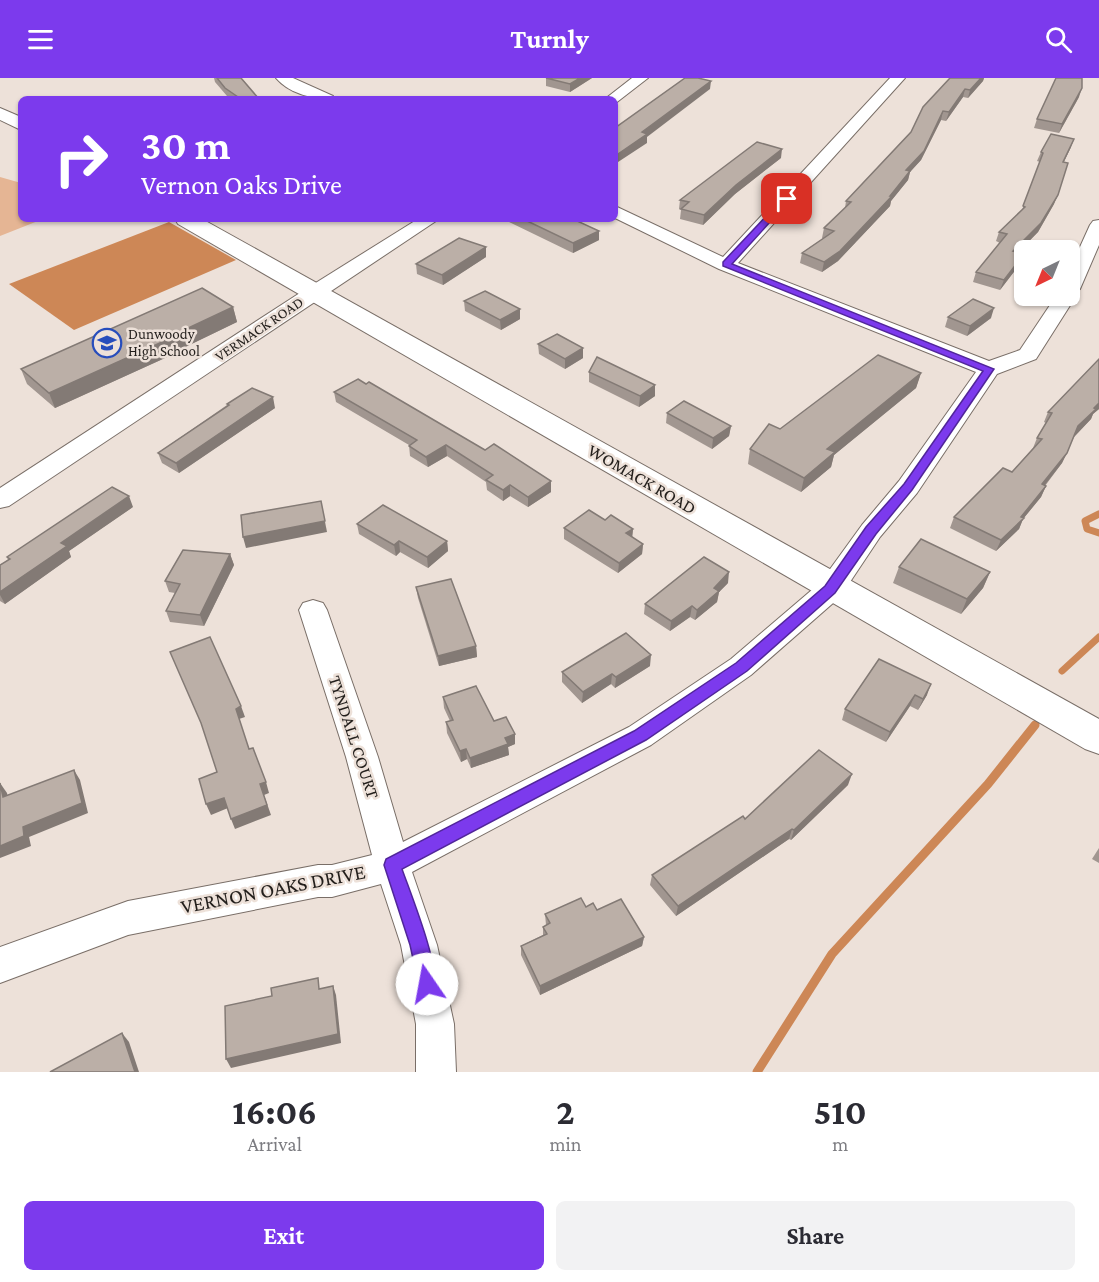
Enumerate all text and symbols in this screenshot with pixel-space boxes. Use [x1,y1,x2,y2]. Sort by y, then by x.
icon: menu [24,23,57,56]
icon: search [1042,23,1075,56]
text: Turnly [510,24,589,54]
icon: right [42,120,120,198]
text: 30 m [141,121,231,168]
text: Vernon Oaks Drive [141,170,342,200]
pin [761,173,812,224]
icon: arrive [770,182,803,215]
north arrow [1014,240,1080,306]
map controls [1014,240,1080,306]
street label: VERMACK ROAD [212,294,306,364]
place label: Dunwoody High School [128,326,200,360]
school or university icon: Dunwoody High School [91,327,123,359]
street label: WOMACK ROAD [584,440,700,518]
street label: TYNDALL COURT [325,673,383,801]
street label: VERNON OAKS DRIVE [179,859,367,919]
position arrow [395,952,459,1016]
text: 16:06 [232,1092,317,1132]
text: 2 [556,1092,575,1132]
text: 510 [814,1092,867,1132]
text: Arrival [247,1133,302,1155]
text: min [549,1133,581,1155]
text: m [832,1133,848,1155]
button: Exit [24,1201,544,1270]
button: Share [556,1201,1075,1270]

